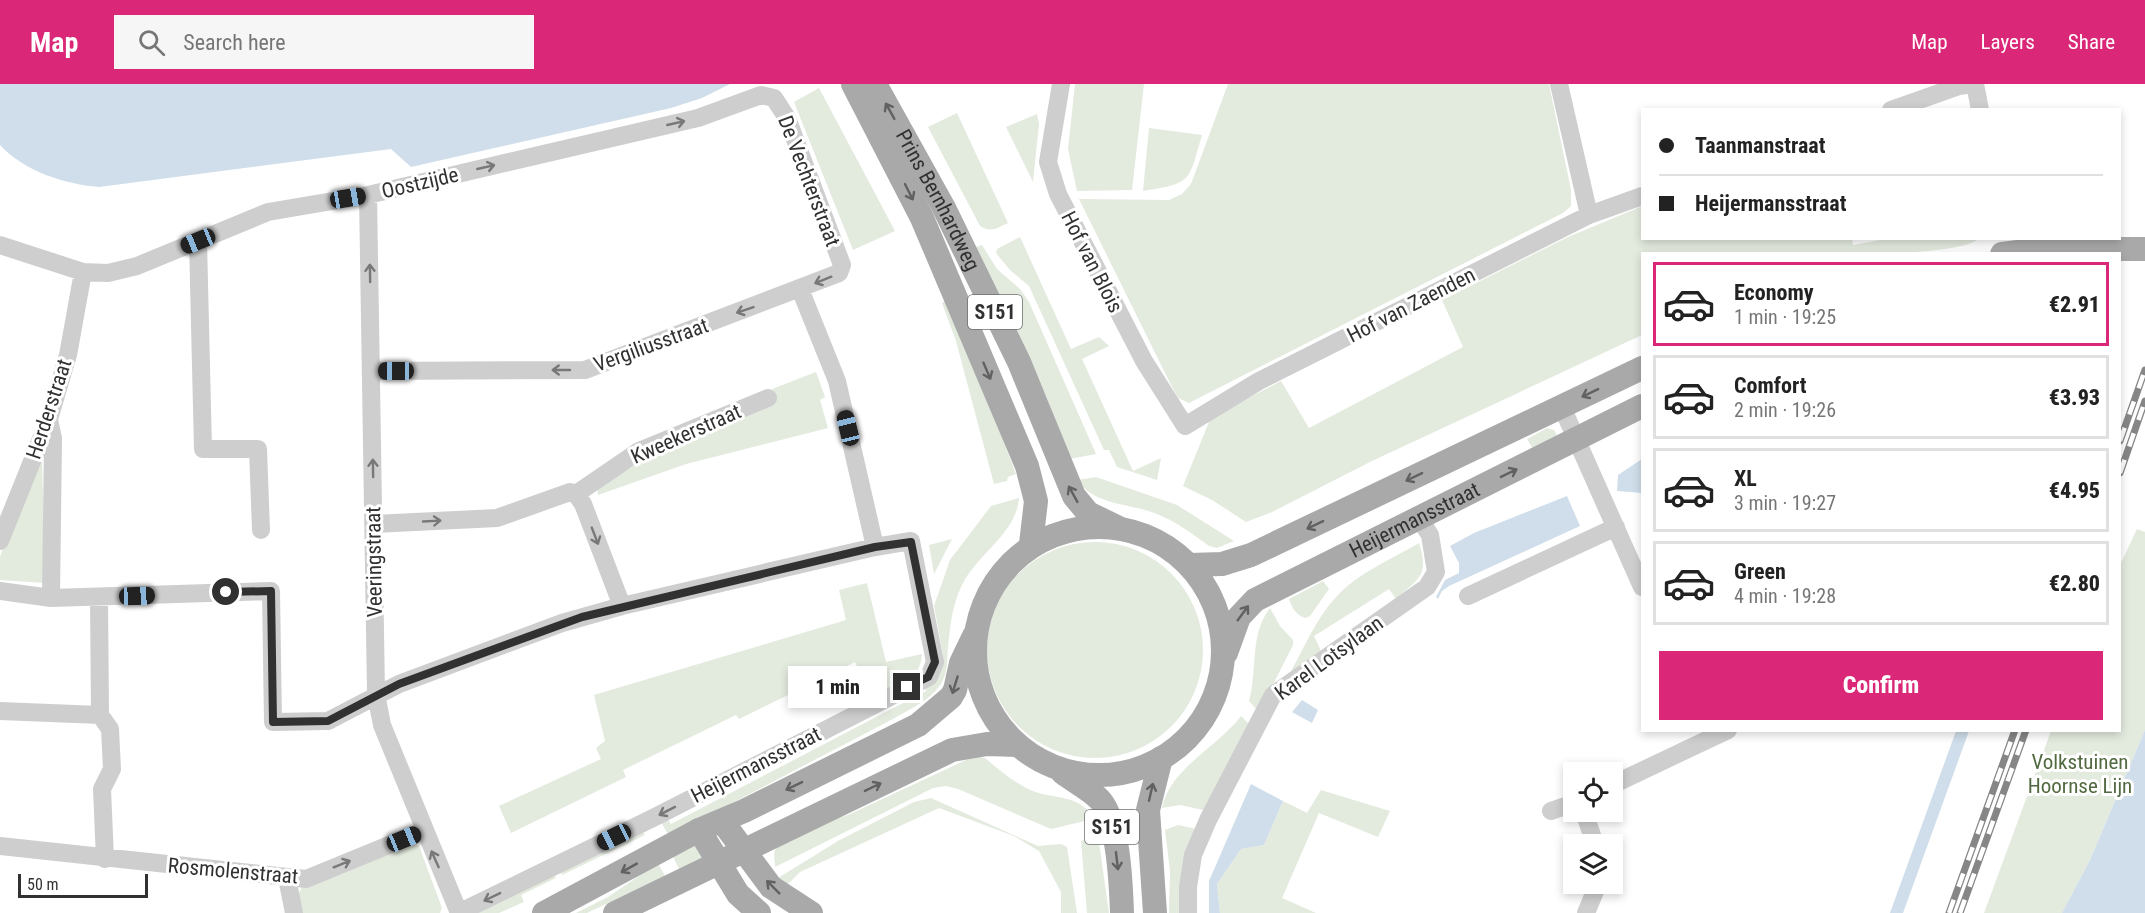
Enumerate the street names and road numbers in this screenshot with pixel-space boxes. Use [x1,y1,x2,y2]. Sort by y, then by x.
street label: De Vechterstraat [773,112,845,250]
street label: Prins Bernhardweg [891,125,985,275]
street label: Oostzijde [379,163,461,203]
street label: Hof van Blois [1056,207,1128,317]
street label: Hof van Zaenden [1343,262,1479,348]
road number: S151 [968,295,1022,329]
street label: Vergiliusstraat [590,313,712,377]
street label: Herderstraat [22,356,76,462]
street label: Kweekerstraat [627,399,745,469]
street label: Heijermansstraat [1345,477,1484,563]
street label: Veeringstraat [361,506,387,618]
street label: Karel Lotsylaan [1270,611,1388,705]
street label: Heijermansstraat [687,722,825,808]
road number: S151 [1085,810,1139,844]
street label: Rosmolenstraat [167,853,299,889]

